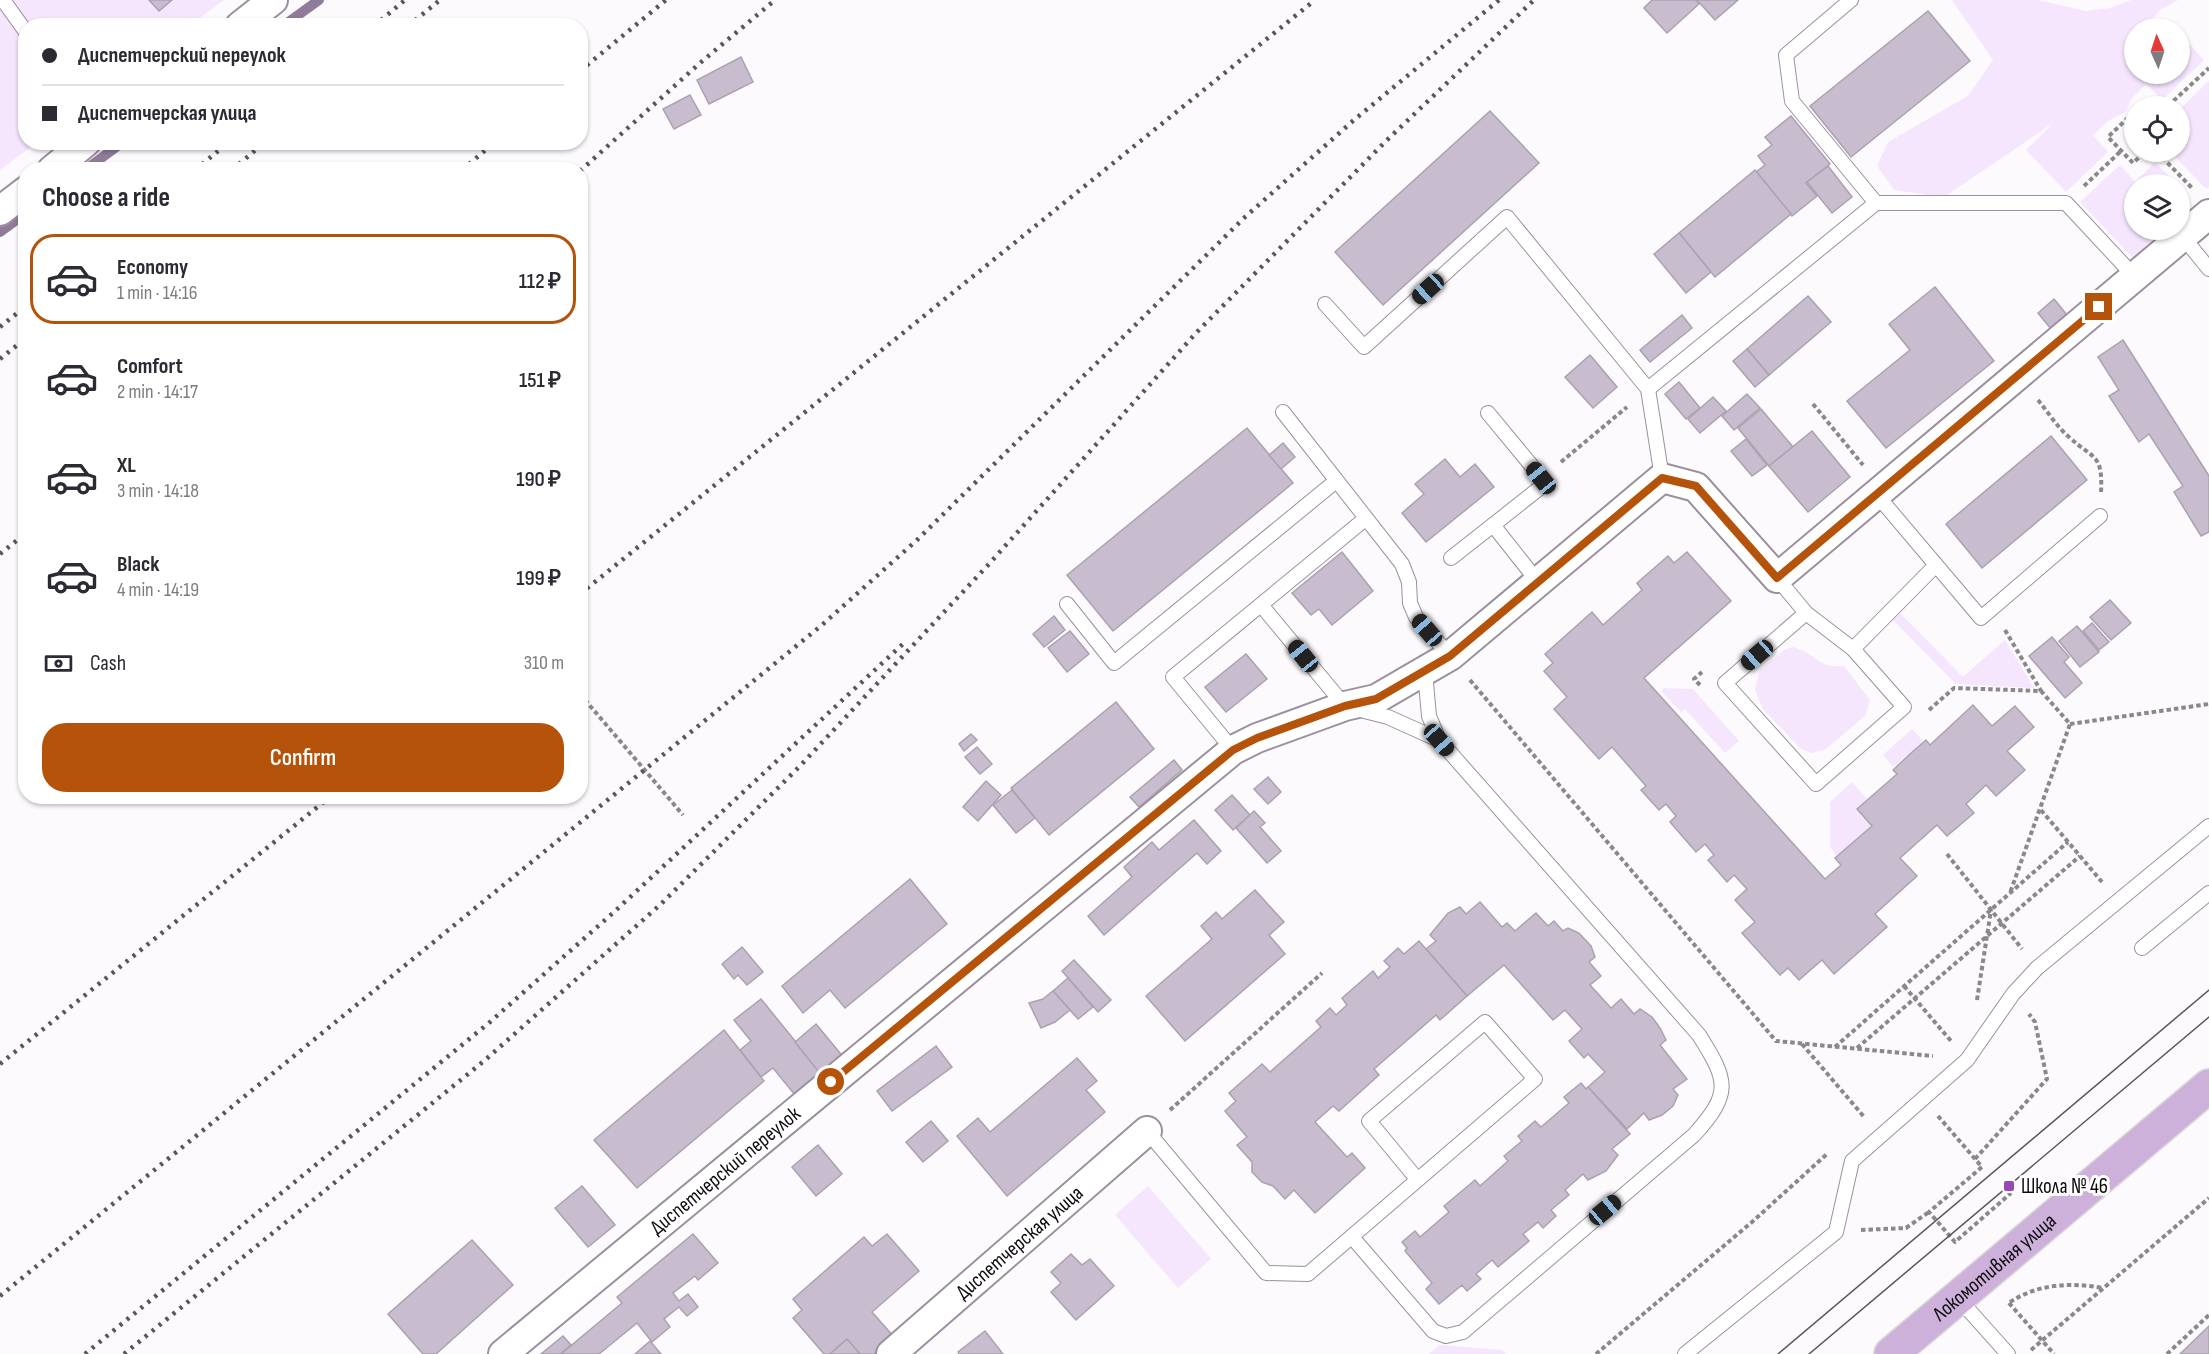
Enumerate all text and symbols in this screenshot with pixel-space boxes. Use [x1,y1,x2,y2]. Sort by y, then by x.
north arrow [2124,18,2190,84]
map controls [2124,18,2190,240]
text: Диспетчерский переулок [78,42,286,69]
button: locate [2124,96,2190,162]
text: Диспетчерская улица [78,100,257,127]
button: layers [2124,174,2190,240]
text: Choose a ride [42,182,170,214]
icon: car [45,252,99,306]
text: Economy [117,254,188,281]
text: 112 ₽ [519,268,561,295]
car [1409,270,1447,308]
text: 1 min · 14:16 [117,281,198,305]
route end [2085,293,2112,320]
icon: car [45,351,99,405]
text: Comfort [117,353,183,380]
text: 151 ₽ [519,367,561,394]
text: 2 min · 14:17 [117,380,198,404]
icon: car [45,450,99,504]
text: XL [117,452,136,479]
car [1523,458,1559,498]
text: 190 ₽ [516,466,561,493]
text: 3 min · 14:18 [117,479,199,503]
icon: car [45,549,99,603]
text: Black [117,551,159,578]
text: 199 ₽ [516,565,561,592]
text: 4 min · 14:19 [117,578,199,602]
car [1408,611,1446,649]
car [1285,636,1321,676]
car [1738,636,1776,674]
icon: cash [42,647,75,680]
text: Cash [90,650,126,677]
text: 310 m [524,651,564,675]
car [1420,721,1458,759]
button: Confirm [42,723,564,792]
route start [817,1068,844,1095]
street label: Диспетчерский переулок [645,1101,805,1240]
place label: Школа № 46 [2021,1174,2108,1199]
marker: Школа № 46 [2002,1179,2016,1193]
street label: Диспетчерская улица [950,1180,1088,1304]
car [1585,1192,1625,1228]
street label: Локомотивная улица [1927,1208,2061,1327]

